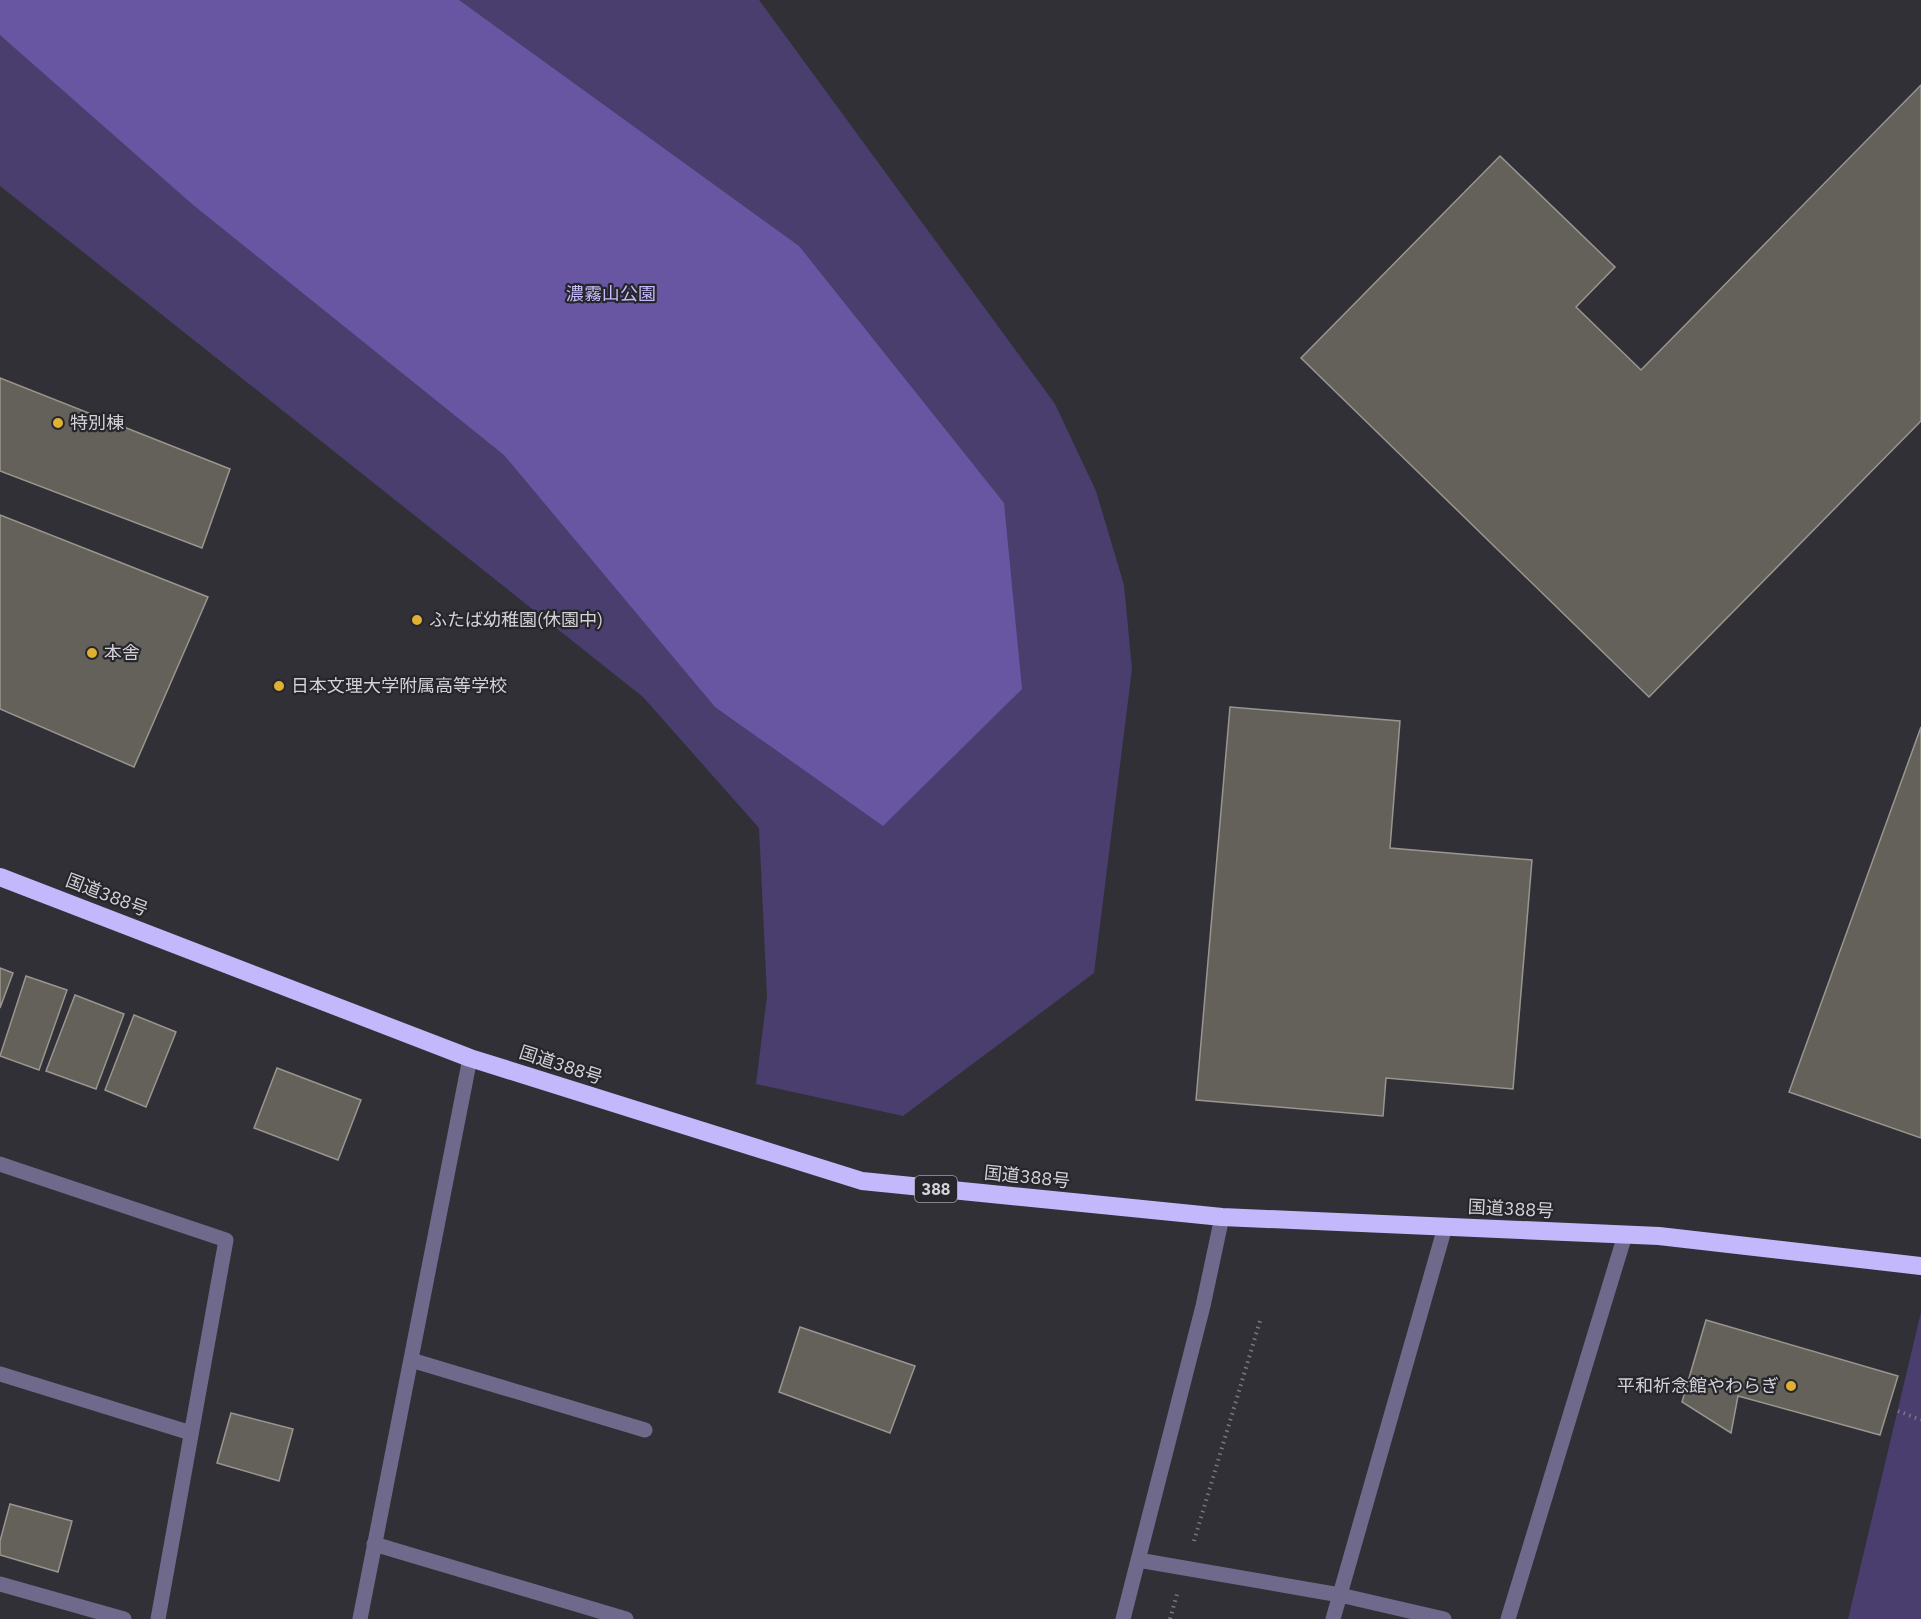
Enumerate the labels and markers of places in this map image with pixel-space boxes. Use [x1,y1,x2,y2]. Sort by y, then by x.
place label: 特別棟 [70,411,124,434]
marker: 特別棟 [51,416,65,430]
place label: ふたば幼稚園(休園中) [429,608,603,631]
marker: ふたば幼稚園(休園中) [410,613,424,627]
place label: 本舎 [104,641,140,664]
marker: 本舎 [85,646,99,660]
place label: 日本文理大学附属高等学校 [291,674,507,697]
marker: 日本文理大学附属高等学校 [272,679,286,693]
place label: 平和祈念館やわらぎ [1617,1374,1779,1397]
marker: 平和祈念館やわらぎ [1784,1379,1798,1393]

